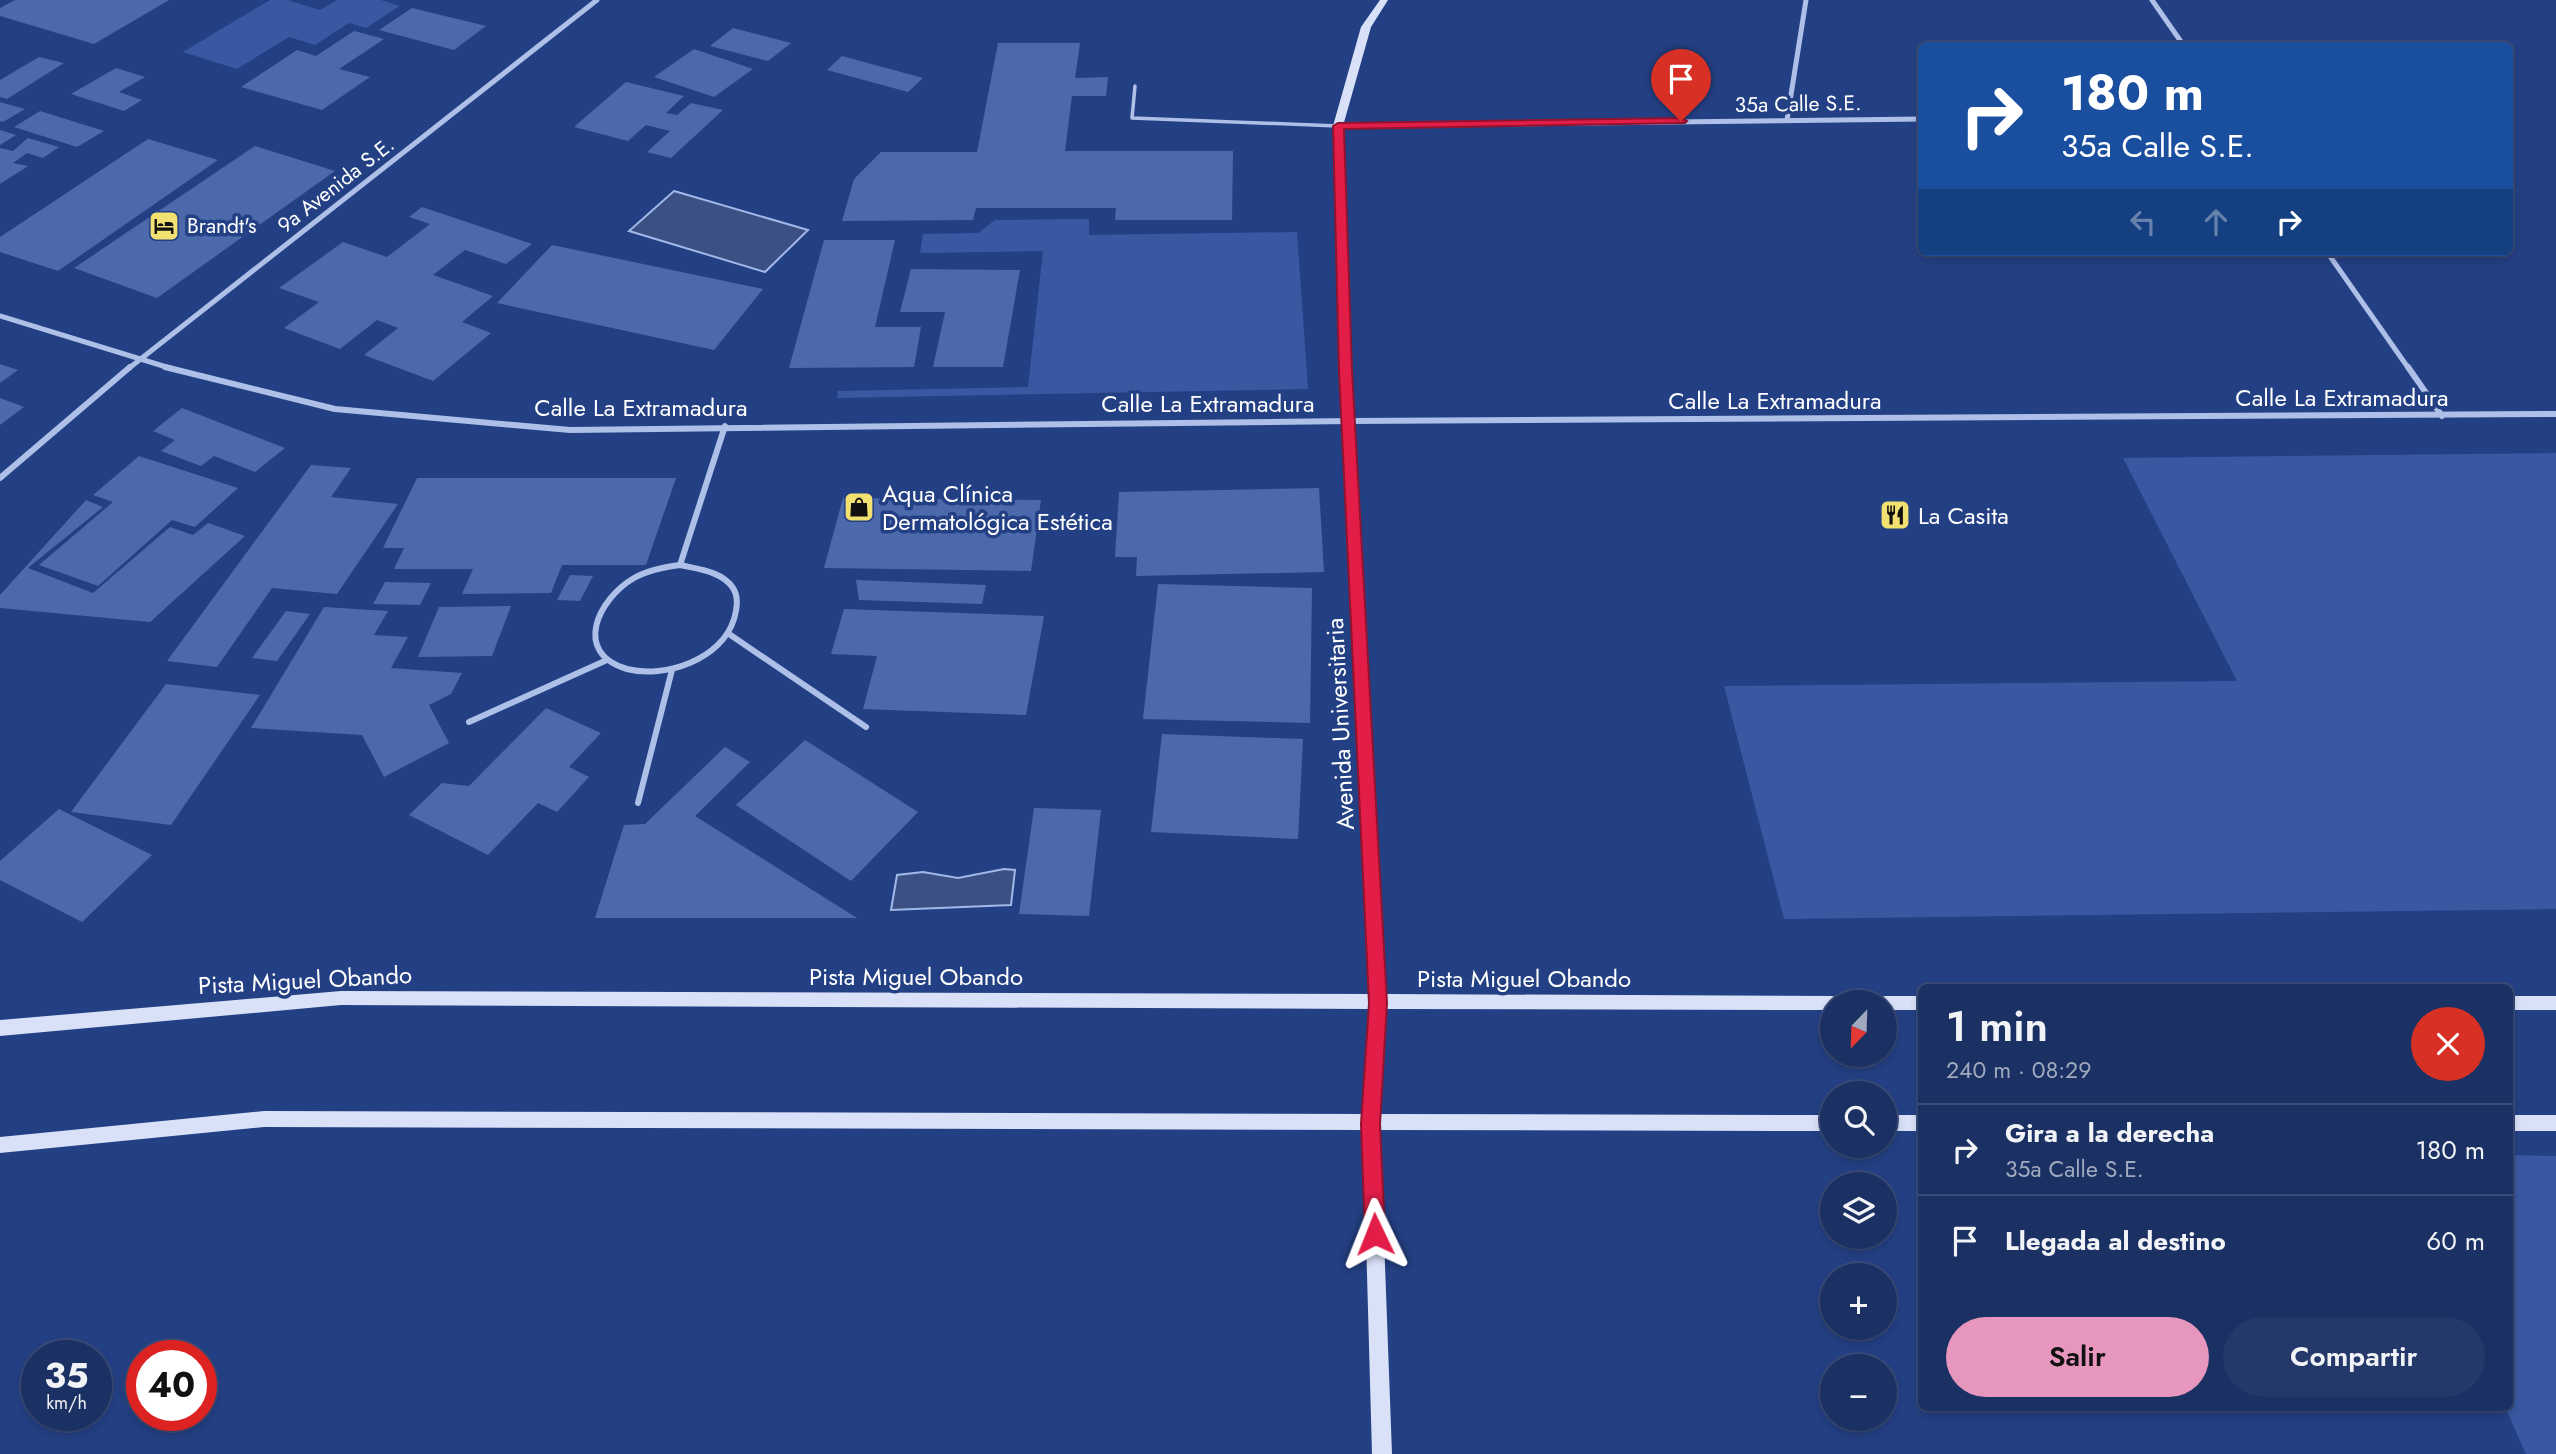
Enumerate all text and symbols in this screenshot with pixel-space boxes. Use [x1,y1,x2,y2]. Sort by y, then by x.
pin [1651,49,1711,121]
text: 180 m [2061,58,2204,128]
icon: arrive [1662,60,1700,98]
icon: right [1946,70,2037,161]
street label: 35a Calle S.E. [1734,88,1862,120]
text: 35a Calle S.E. [2061,123,2254,169]
street label: 9a Avenida S.E. [271,130,401,240]
icon: left [2124,203,2162,241]
icon: ahead [2197,203,2235,241]
icon: right [2270,203,2308,241]
hotel icon: Brandt's [147,209,181,243]
place label: Brandt's [187,211,256,241]
street label: Calle La Extramadura [2235,380,2449,415]
street label: Calle La Extramadura [1668,383,1882,418]
street label: Calle La Extramadura [1101,386,1315,421]
street label: Calle La Extramadura [534,390,748,425]
place label: Aqua Clínica Dermatológica Estética [882,476,1113,539]
shop icon: Aqua Clínica Dermatológica Estética [842,490,876,524]
restaurant icon: La Casita [1878,498,1912,532]
place label: La Casita [1918,498,2009,533]
street label: Avenida Universitaria [1317,617,1363,831]
street label: Pista Miguel Obando [197,957,413,1003]
street label: Pista Miguel Obando [809,959,1023,994]
street label: Pista Miguel Obando [1417,961,1631,996]
north arrow [1820,990,1897,1068]
map controls [1820,990,1897,1431]
text: 1 min [1946,996,2048,1057]
button: close [2411,1007,2485,1081]
text: 240 m · 08:29 [1946,1053,2091,1087]
button: search [1820,1081,1897,1158]
text: Gira a la derecha [2005,1114,2214,1152]
icon: right [1946,1131,1984,1169]
text: 180 m [2415,1131,2485,1169]
text: 35a Calle S.E. [2005,1152,2144,1186]
button: layers [1820,1172,1897,1249]
position arrow [1338,1197,1412,1271]
icon: arrive [1946,1222,1984,1260]
text: Llegada al destino [2005,1222,2226,1260]
text: 60 m [2426,1222,2485,1260]
button: + [1820,1263,1897,1340]
button: Salir [1946,1317,2209,1397]
button: Compartir [2223,1317,2485,1397]
speed limit sign: 40 [126,1340,217,1431]
text: 35 [44,1351,89,1401]
button: − [1820,1354,1897,1431]
text: km/h [46,1390,87,1416]

